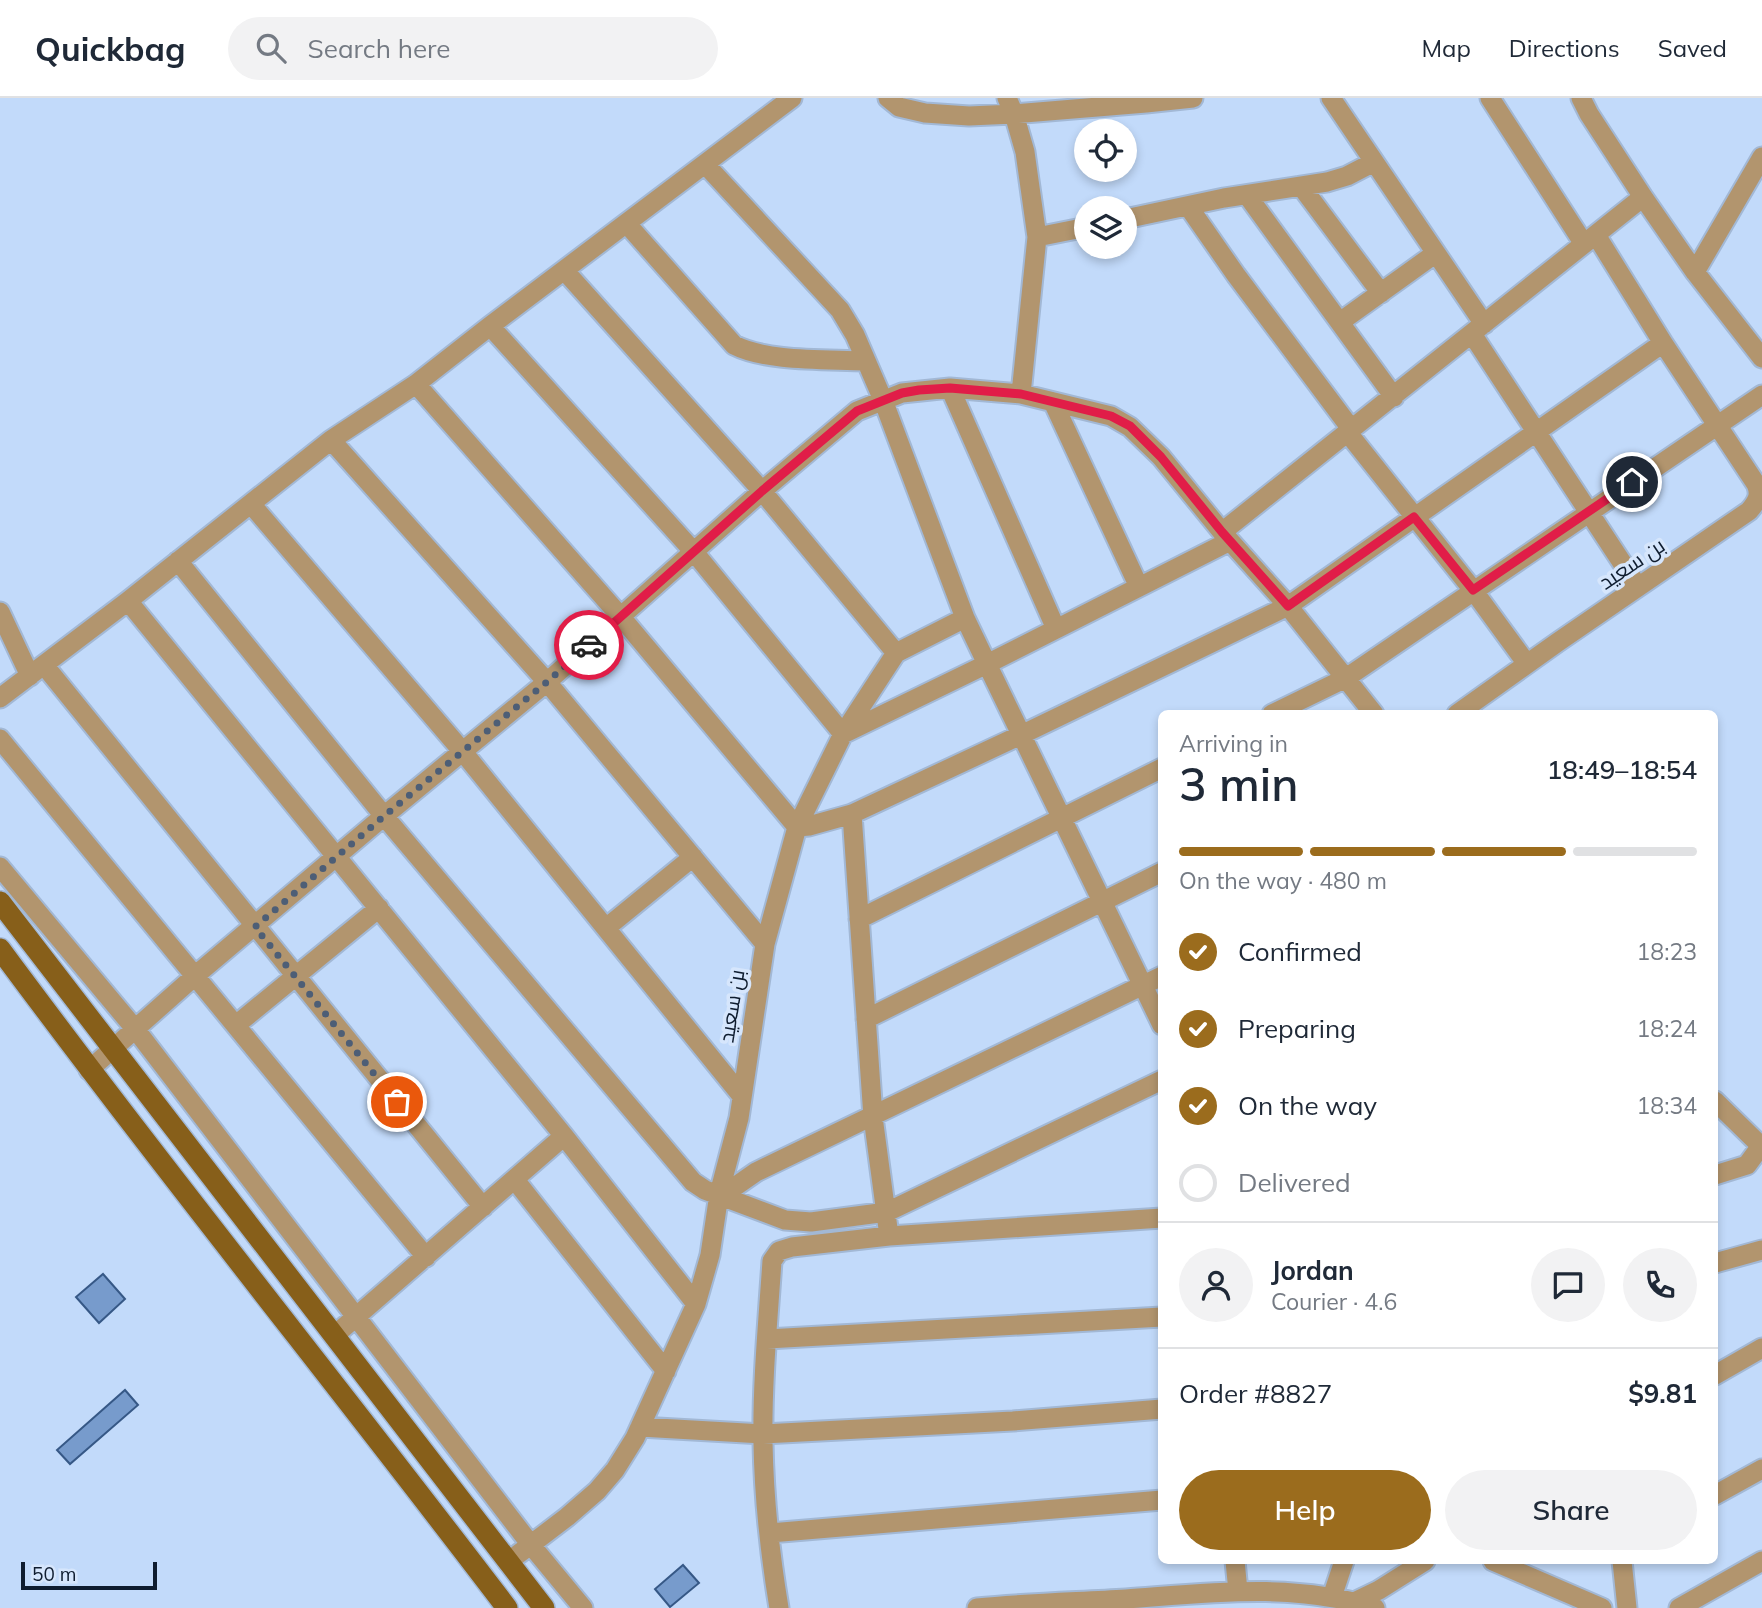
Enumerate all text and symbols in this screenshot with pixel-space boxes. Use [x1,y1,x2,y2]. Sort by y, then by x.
search box [228,17,718,80]
text: Quickbag [35,28,186,69]
icon: search [252,29,290,67]
text: Search here [308,32,450,65]
text: Map [1421,33,1471,63]
text: Directions [1509,33,1620,63]
text: Saved [1658,33,1727,63]
map controls [1074,119,1137,259]
button: locate [1074,119,1137,182]
button: layers [1074,196,1137,259]
pin [1602,452,1662,512]
icon: home [1613,463,1651,501]
street label: بن سعيد [1594,532,1670,595]
courier [554,610,624,680]
icon: car [570,626,608,664]
text: Arriving in [1179,729,1288,758]
text: 18:49–18:54 [1547,753,1697,786]
text: 3 min [1179,755,1298,813]
text: On the way · 480 m [1179,866,1387,895]
icon: check [1179,933,1217,971]
text: Confirmed [1238,935,1362,968]
text: 18:23 [1637,937,1697,966]
street label: بن سعيد [712,967,751,1045]
icon: check [1179,1010,1217,1048]
text: Preparing [1238,1012,1356,1045]
text: 18:24 [1637,1014,1697,1043]
pin [367,1072,427,1132]
icon: bag [378,1083,416,1121]
icon: check [1179,1087,1217,1125]
text: On the way [1238,1089,1377,1122]
text: 18:34 [1637,1091,1697,1120]
text: Delivered [1238,1166,1351,1199]
button: person [1179,1248,1253,1322]
button: chat [1531,1248,1605,1322]
button: phone [1623,1248,1697,1322]
text: Jordan [1271,1254,1354,1287]
text: Courier · 4.6 [1271,1287,1397,1316]
text: Order #8827 [1179,1377,1332,1410]
text: $9.81 [1628,1377,1697,1410]
button: Help [1179,1470,1431,1550]
button: Share [1445,1470,1697,1550]
scale bar [21,1559,158,1591]
text: 50 m [32,1562,76,1586]

